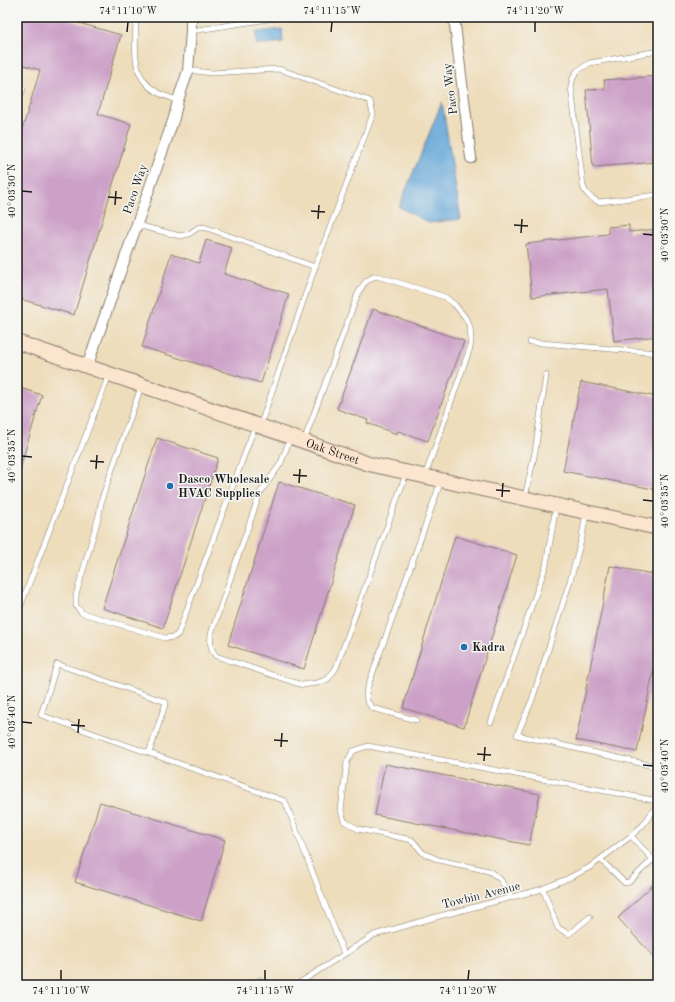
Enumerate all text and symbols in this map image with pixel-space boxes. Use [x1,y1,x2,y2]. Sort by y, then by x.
text: 74°11'10"W [99,6,157,16]
text: 74°11'15"W [303,6,361,16]
text: 74°11'20"W [506,6,564,16]
street label: Paco Way [442,62,460,115]
street label: Paco Way [122,162,150,216]
text: 40°03'30"N [7,163,17,218]
text: 40°03'30"N [660,207,670,262]
text: 40°03'35"N [7,428,17,483]
street label: Oak Street [304,438,361,467]
text: 40°03'35"N [660,473,670,528]
place label: Dasco Wholesale HVAC Supplies [178,474,270,500]
marker: Dasco Wholesale HVAC Supplies [165,481,175,491]
marker: Kadra [459,642,469,652]
place label: Kadra [472,642,505,654]
text: 40°03'40"N [7,694,17,749]
text: 40°03'40"N [660,738,670,793]
street label: Towbin Avenue [441,880,522,911]
text: 74°11'10"W [32,986,90,996]
text: 74°11'15"W [236,986,294,996]
text: 74°11'20"W [439,986,497,996]

